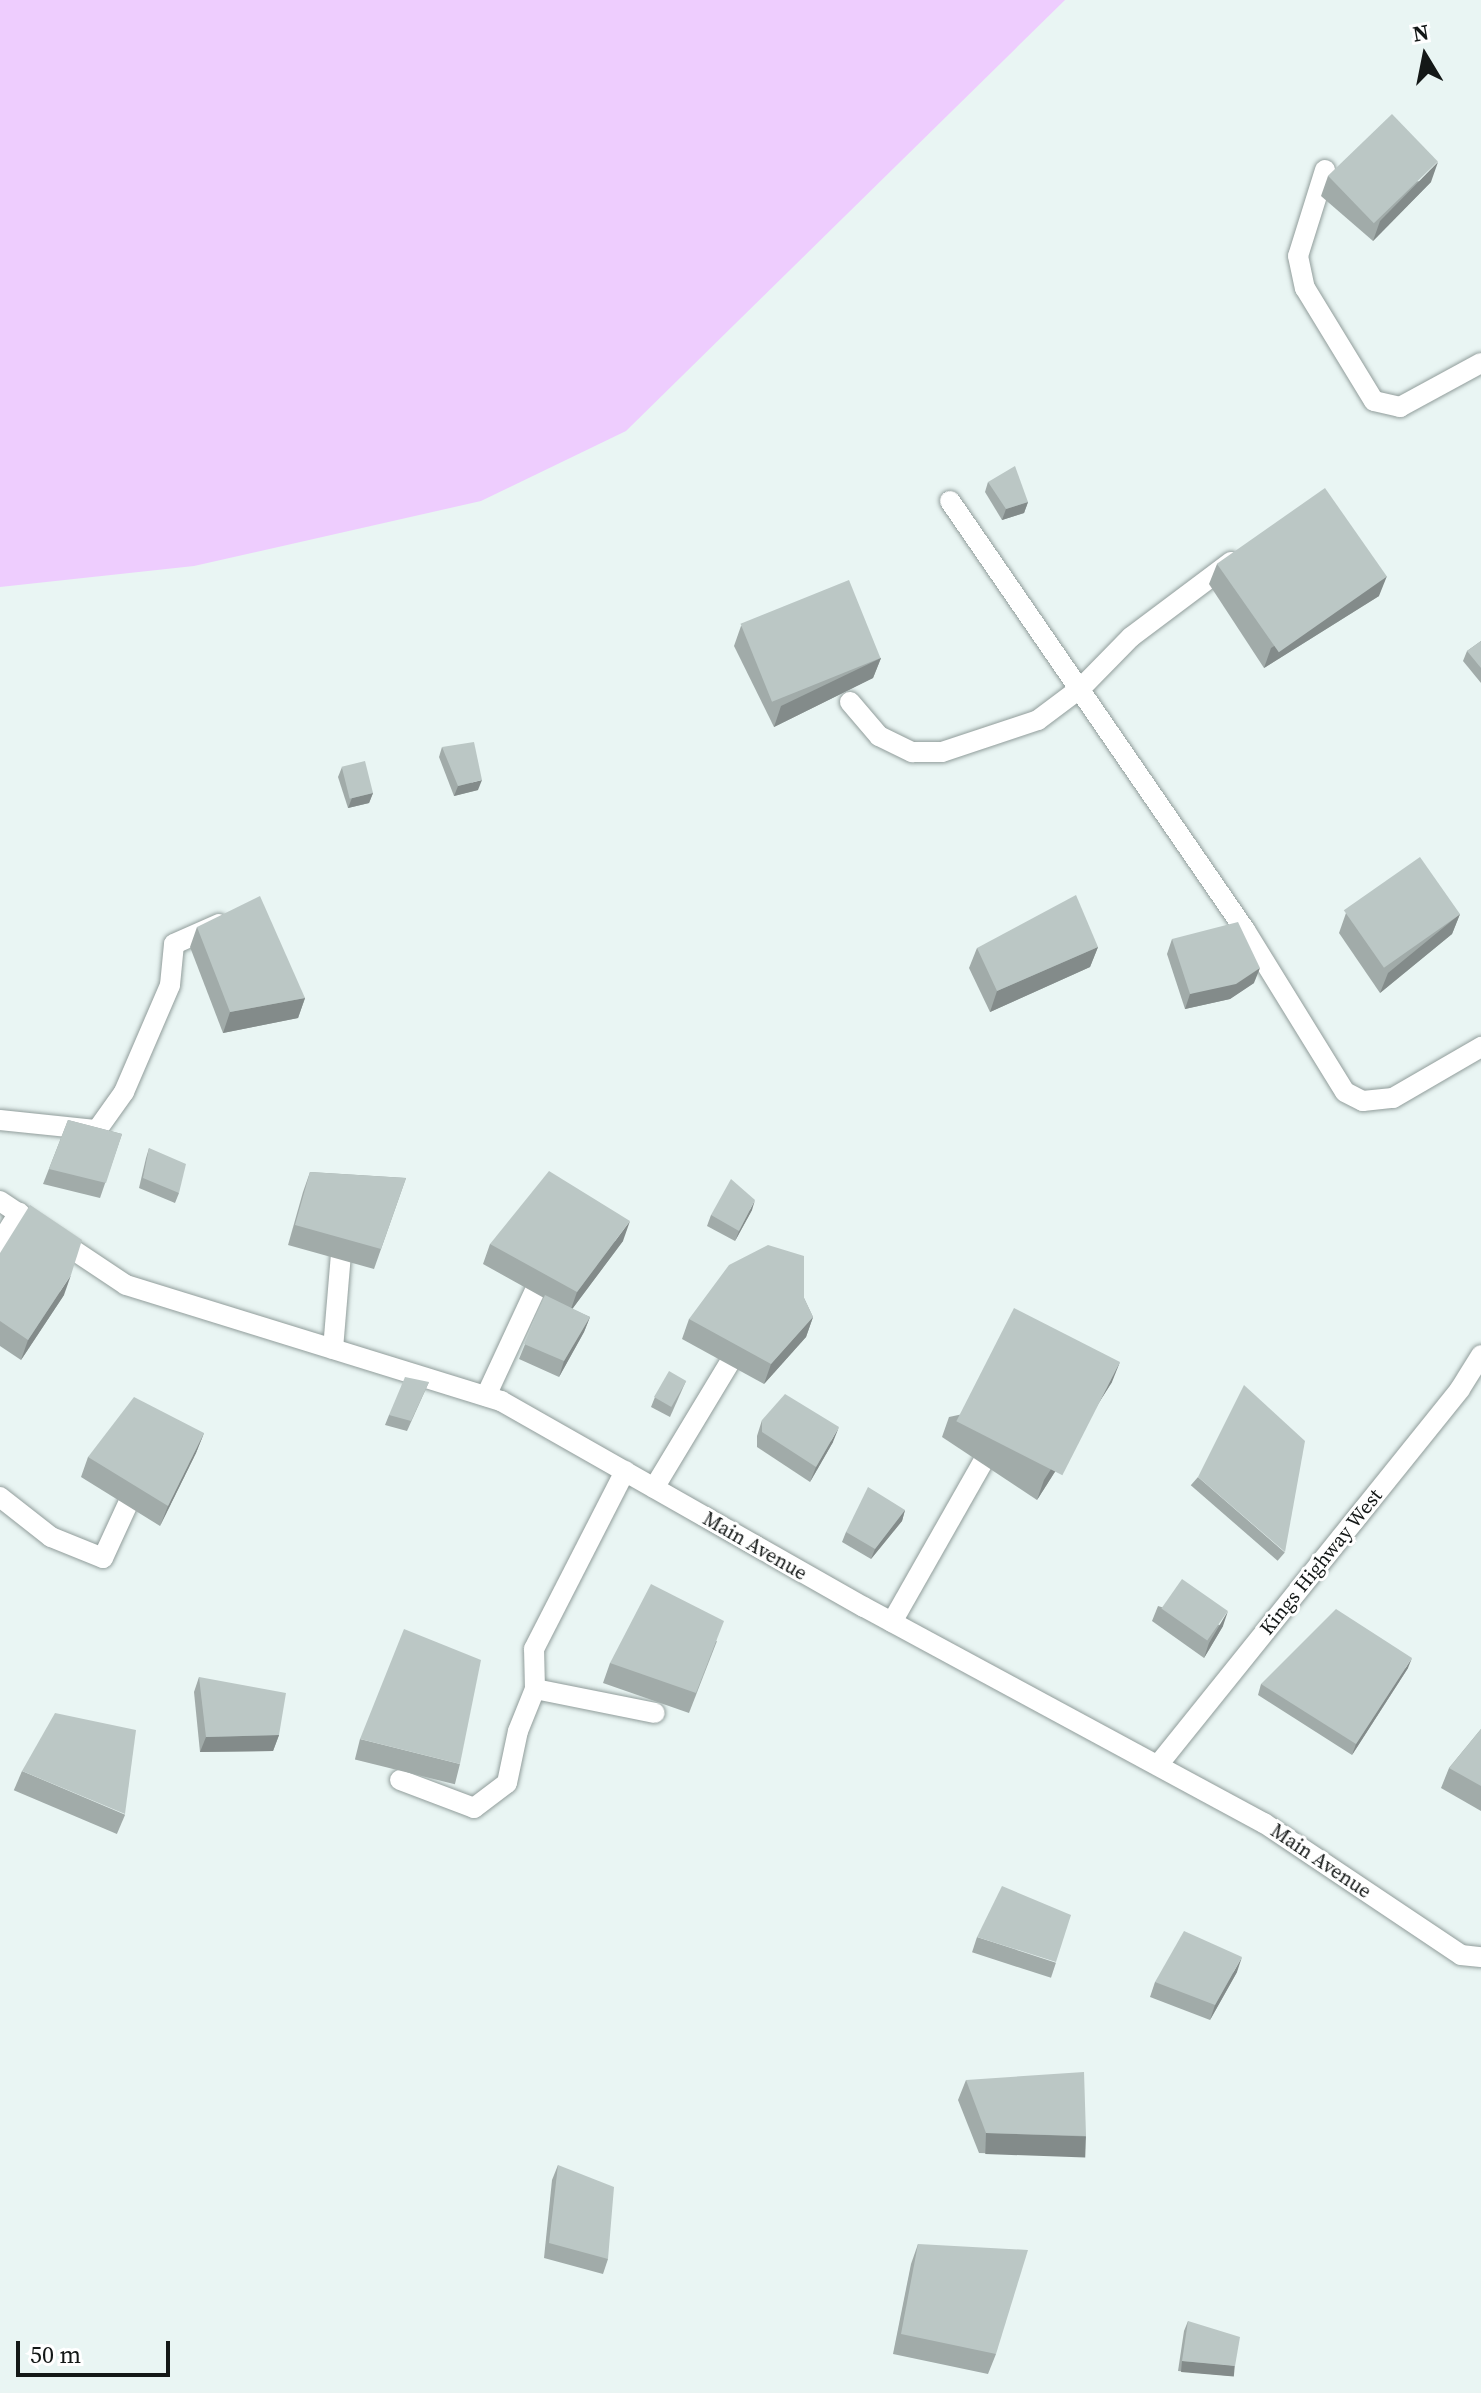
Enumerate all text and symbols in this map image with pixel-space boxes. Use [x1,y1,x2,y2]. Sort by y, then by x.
north arrow [1385,16,1465,96]
text: N [1410,16,1431,49]
street label: Kings Highway West [1255,1484,1387,1640]
street label: Main Avenue [699,1507,811,1585]
street label: Main Avenue [1266,1819,1376,1903]
scale bar [20,2325,174,2375]
text: 50 m [30,2338,81,2371]

